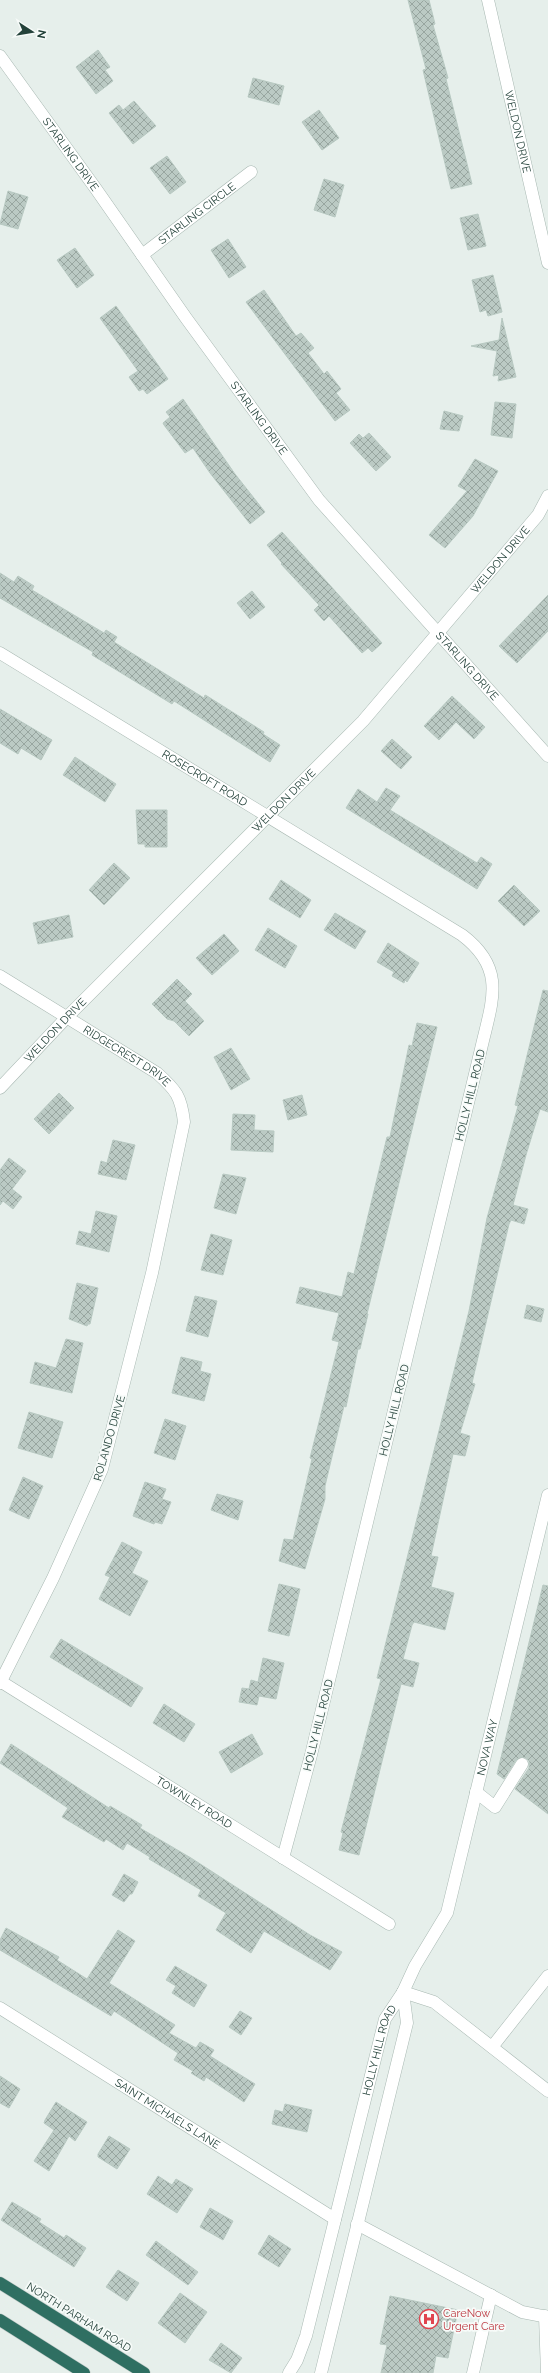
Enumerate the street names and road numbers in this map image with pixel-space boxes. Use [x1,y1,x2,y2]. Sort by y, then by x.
street label: WELDON DRIVE [502,89,533,174]
street label: STARLING DRIVE [40,115,101,194]
street label: STARLING CIRCLE [156,180,239,247]
street label: STARLING DRIVE [227,379,290,458]
street label: WELDON DRIVE [468,523,533,596]
street label: STARLING DRIVE [433,629,501,703]
street label: ROSECROFT ROAD [159,747,250,810]
street label: WELDON DRIVE [250,766,319,835]
street label: WELDON DRIVE [22,995,89,1065]
street label: RIDGECREST DRIVE [81,1023,173,1089]
street label: HOLLY HILL ROAD [453,1048,488,1142]
street label: HOLLY HILL ROAD [377,1363,412,1457]
street label: ROLANDO DRIVE [91,1393,128,1483]
street label: HOLLY HILL ROAD [301,1678,336,1772]
street label: NOVA WAY [474,1718,501,1777]
street label: TOWNLEY ROAD [153,1774,235,1832]
street label: HOLLY HILL ROAD [360,2003,400,2097]
street label: SAINT MICHAELS LANE [112,2076,222,2152]
street label: NORTH PARHAM ROAD [24,2280,134,2355]

